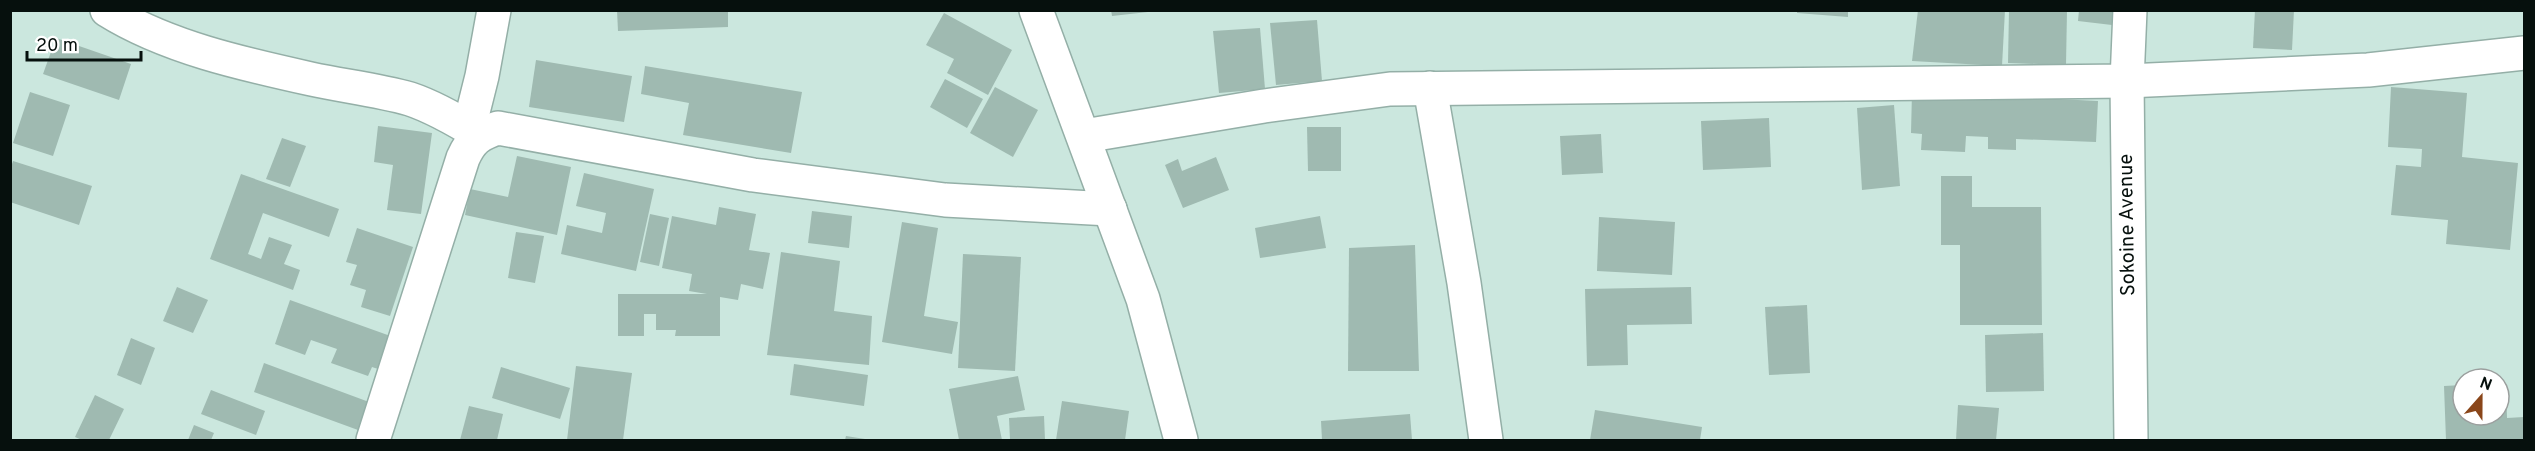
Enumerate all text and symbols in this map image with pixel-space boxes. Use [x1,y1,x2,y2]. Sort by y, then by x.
scale bar [27,24,141,62]
text: 20 m [36,35,78,58]
street label: Sokoine Avenue [2114,154,2142,296]
north arrow [2451,367,2511,427]
text: N [2477,373,2495,396]

